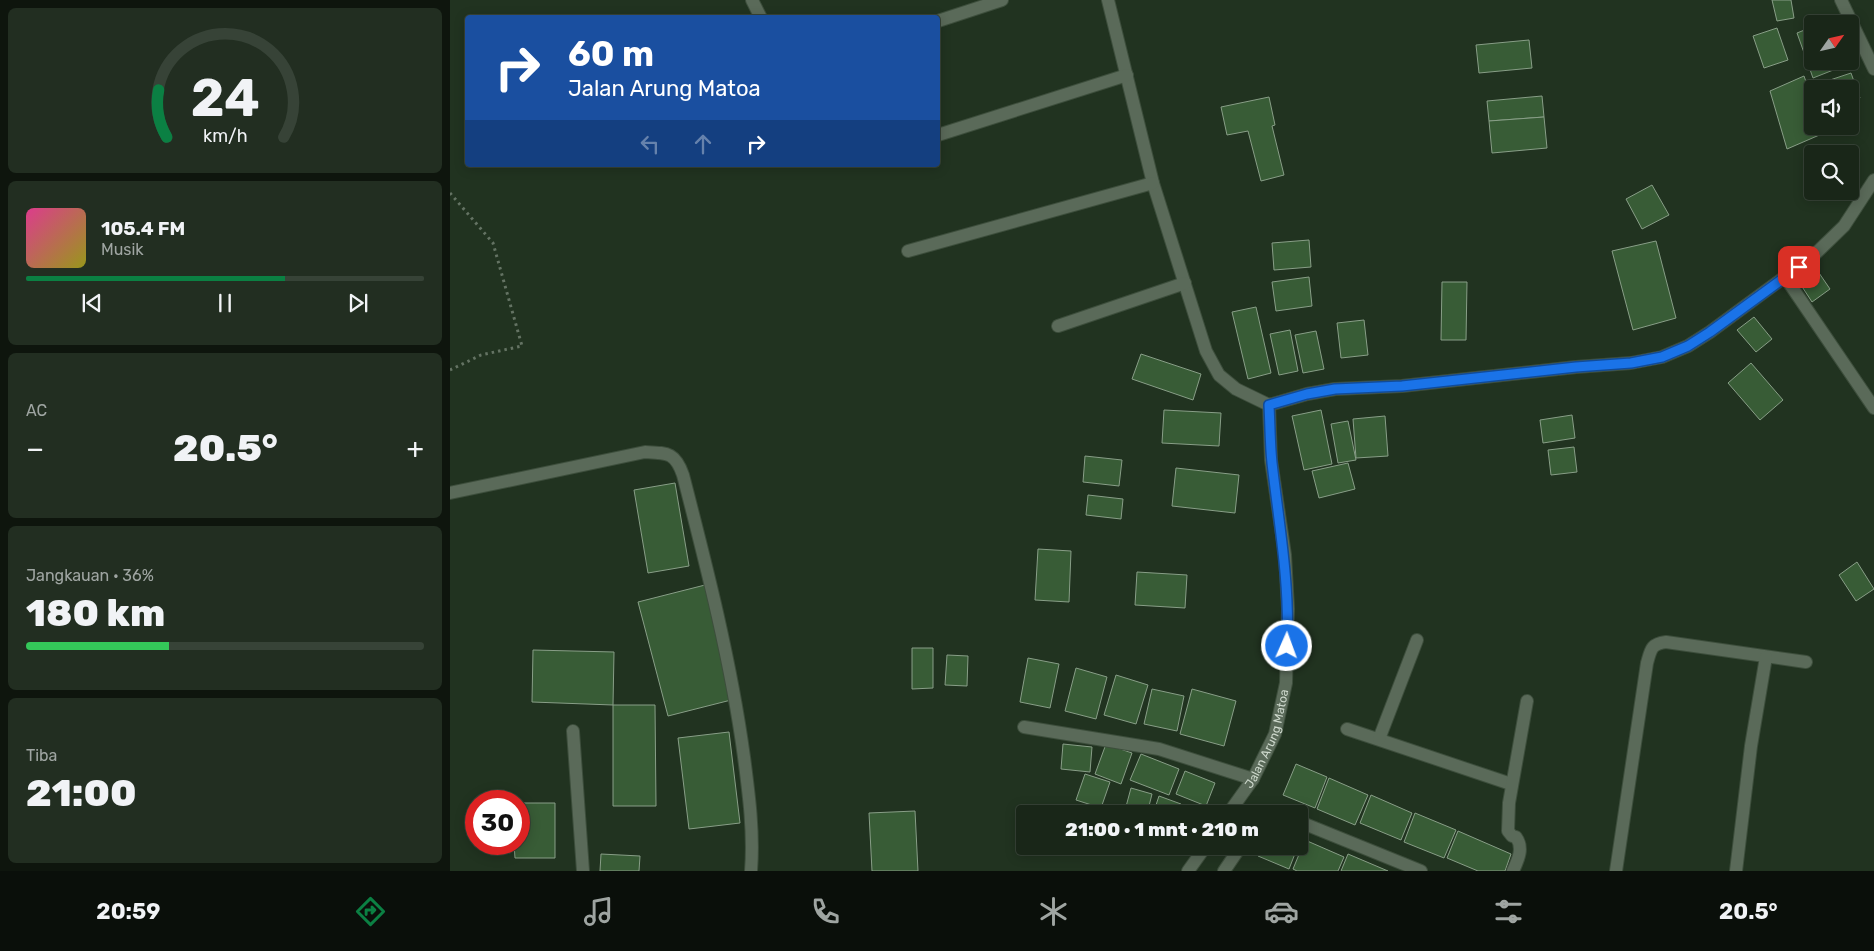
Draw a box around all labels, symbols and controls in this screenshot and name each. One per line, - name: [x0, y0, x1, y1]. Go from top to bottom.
- north arrow: [1804, 15, 1859, 70]
- map controls: [1804, 15, 1859, 200]
- text: 60 m: [568, 33, 654, 75]
- icon: right: [485, 35, 550, 100]
- text: 24: [190, 67, 260, 129]
- text: Jalan Arung Matoa: [568, 75, 761, 102]
- button: sound: [1804, 80, 1859, 135]
- text: km/h: [203, 125, 247, 146]
- icon: left: [636, 130, 664, 158]
- icon: ahead: [689, 130, 717, 158]
- icon: right: [742, 130, 770, 158]
- button: search: [1804, 145, 1859, 200]
- text: 105.4 FM: [101, 217, 185, 240]
- text: Musik: [101, 240, 144, 259]
- pin: [1778, 246, 1820, 288]
- icon: arrive: [1785, 253, 1813, 281]
- icon: previous: [78, 289, 106, 317]
- icon: pause: [211, 289, 239, 317]
- icon: next: [344, 289, 372, 317]
- text: AC: [26, 401, 47, 420]
- text: 20.5°: [173, 425, 278, 471]
- text: −: [26, 432, 44, 465]
- text: +: [407, 432, 424, 465]
- text: Jangkauan · 36%: [26, 566, 154, 585]
- text: 180 km: [26, 590, 165, 636]
- position arrow: [1260, 619, 1312, 671]
- street label: Jalan Arung Matoa: [1242, 688, 1291, 791]
- text: Tiba: [26, 746, 57, 765]
- text: 21:00: [26, 770, 137, 816]
- speed limit sign: 30: [465, 790, 530, 855]
- text: 21:00 · 1 mnt · 210 m: [1065, 818, 1259, 841]
- icon: directions: [353, 894, 388, 929]
- icon: music: [581, 894, 616, 929]
- icon: phone: [808, 894, 843, 929]
- icon: climate: [1036, 894, 1071, 929]
- icon: car: [1264, 894, 1299, 929]
- icon: filters: [1491, 894, 1526, 929]
- text: 20:59: [96, 898, 160, 925]
- text: 20.5°: [1719, 898, 1778, 925]

